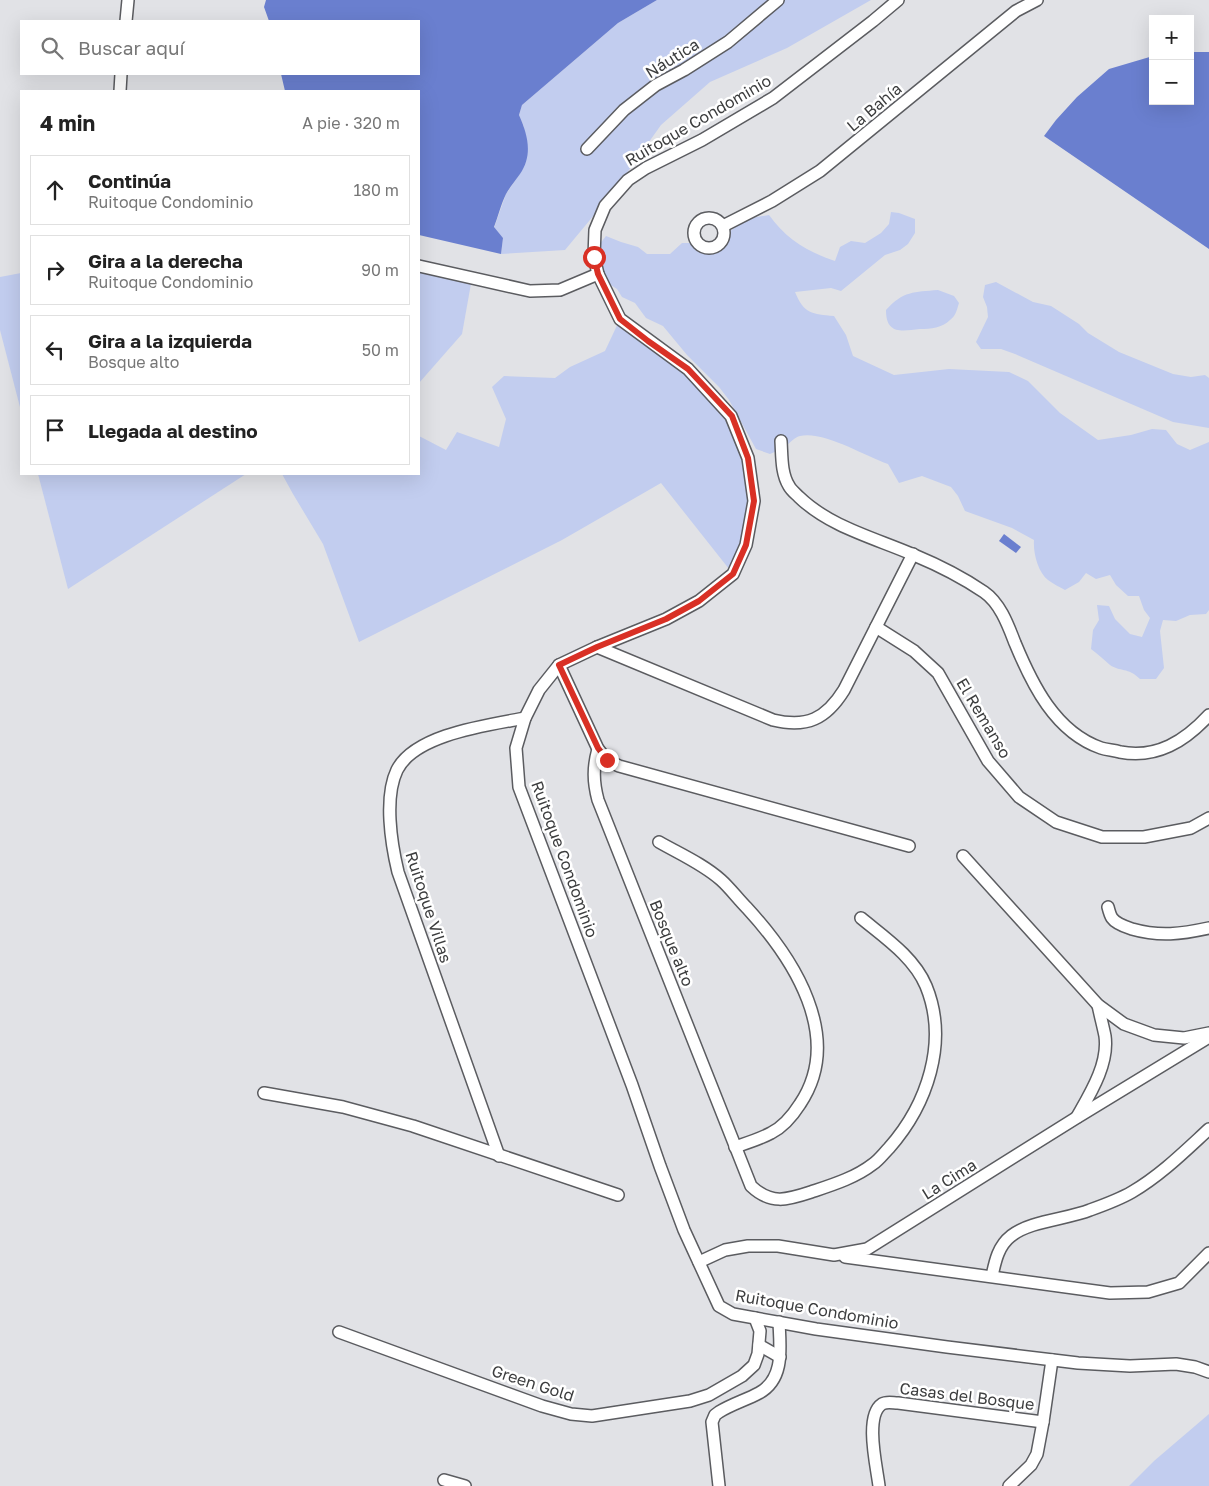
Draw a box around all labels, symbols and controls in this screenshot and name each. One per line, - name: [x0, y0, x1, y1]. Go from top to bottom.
- map controls: [1149, 15, 1194, 105]
- button: +: [1149, 15, 1194, 60]
- search box: [20, 20, 420, 75]
- icon: search: [38, 34, 66, 62]
- street label: Náutica: [642, 34, 702, 82]
- text: Buscar aquí: [78, 36, 185, 59]
- button: −: [1149, 60, 1194, 105]
- street label: Ruitoque Condominio: [621, 70, 775, 170]
- street label: La Bahía: [843, 78, 905, 136]
- text: 4 min: [40, 110, 95, 136]
- text: A pie · 320 m: [302, 113, 400, 133]
- text: Continúa: [88, 169, 171, 192]
- icon: ahead: [41, 176, 69, 204]
- text: 180 m: [353, 180, 399, 200]
- text: Ruitoque Condominio: [88, 192, 253, 212]
- route start: [583, 246, 606, 269]
- text: Gira a la derecha: [88, 249, 243, 272]
- icon: right: [41, 256, 69, 284]
- text: 90 m: [361, 260, 399, 280]
- text: Ruitoque Condominio: [88, 272, 253, 292]
- text: Gira a la izquierda: [88, 329, 252, 352]
- icon: left: [41, 336, 69, 364]
- text: 50 m: [362, 340, 399, 360]
- text: Bosque alto: [88, 352, 179, 372]
- icon: arrive: [41, 416, 69, 444]
- text: Llegada al destino: [88, 419, 258, 442]
- street label: El Remanso: [952, 674, 1016, 762]
- route end: [596, 749, 619, 772]
- street label: Ruitoque Condominio: [527, 778, 603, 940]
- street label: Ruitoque Villas: [402, 849, 456, 965]
- street label: Bosque alto: [646, 897, 698, 989]
- street label: La Cima: [918, 1154, 980, 1204]
- street label: Ruitoque Condominio: [734, 1285, 900, 1333]
- street label: Green Gold: [489, 1360, 577, 1406]
- street label: Casas del Bosque: [898, 1378, 1036, 1414]

